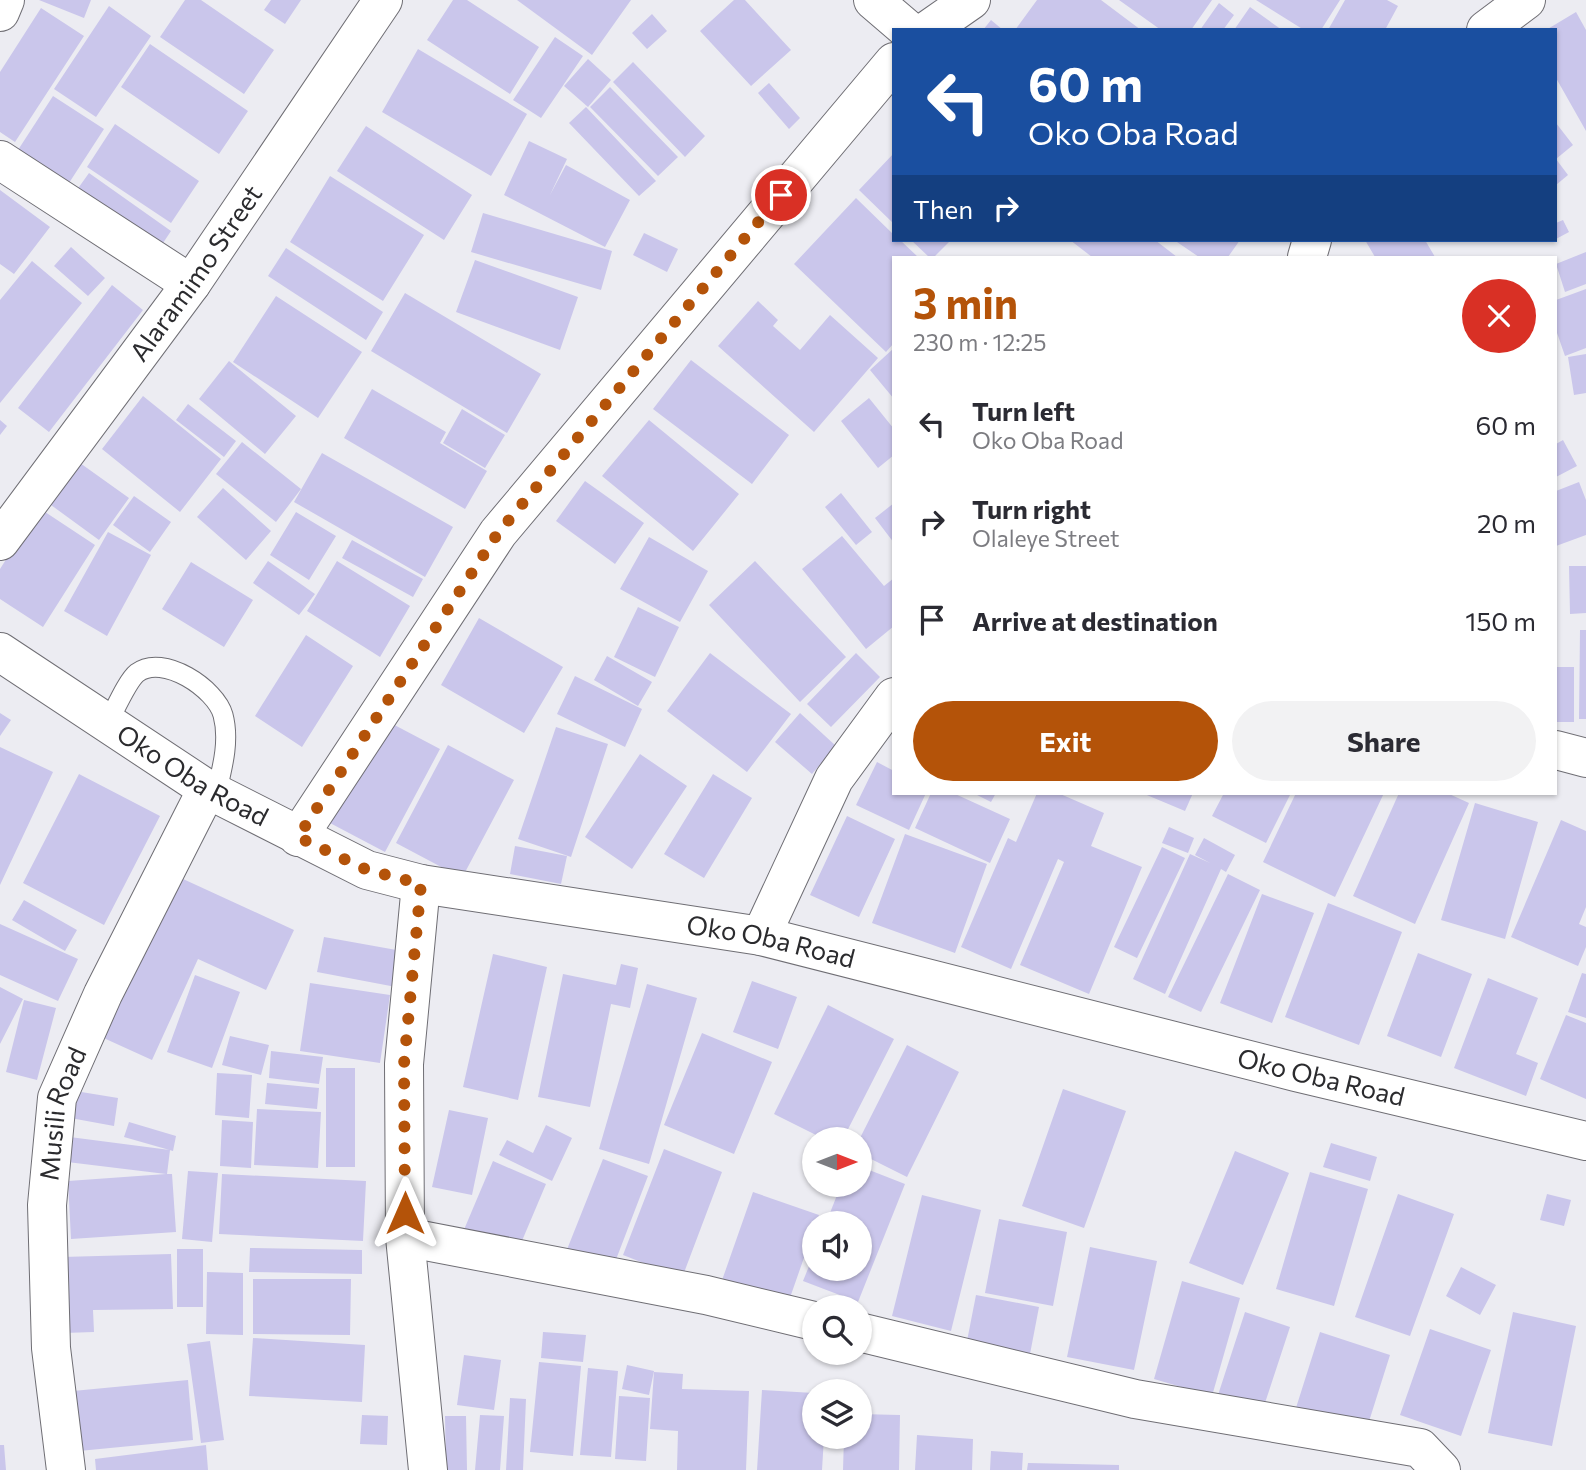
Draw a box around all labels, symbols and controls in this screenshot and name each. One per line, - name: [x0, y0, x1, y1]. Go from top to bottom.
- text: 60 m: [1028, 52, 1143, 112]
- icon: left: [913, 56, 1004, 147]
- text: Oko Oba Road: [1028, 112, 1239, 152]
- pin: [751, 165, 811, 225]
- icon: arrive: [762, 176, 800, 214]
- street label: Alaramimo Street: [122, 179, 267, 366]
- icon: right: [987, 189, 1025, 227]
- text: Then: [913, 193, 973, 224]
- text: 3 min: [913, 276, 1018, 328]
- button: close: [1462, 279, 1536, 353]
- text: 230 m · 12:25: [913, 328, 1047, 356]
- text: Turn left: [972, 395, 1075, 426]
- icon: left: [913, 405, 951, 443]
- text: 60 m: [1476, 409, 1536, 440]
- text: Oko Oba Road: [972, 426, 1123, 454]
- text: Turn right: [972, 493, 1091, 524]
- icon: right: [913, 503, 951, 541]
- text: 20 m: [1477, 507, 1536, 538]
- text: Olaleye Street: [972, 524, 1119, 552]
- icon: arrive: [913, 601, 951, 639]
- text: Arrive at destination: [972, 605, 1218, 636]
- text: 150 m: [1465, 605, 1536, 636]
- button: Exit: [913, 701, 1218, 781]
- button: Share: [1232, 701, 1536, 781]
- street label: Oko Oba Road: [112, 717, 274, 831]
- street label: Oko Oba Road: [685, 908, 859, 973]
- street label: Oko Oba Road: [1234, 1041, 1408, 1111]
- street label: Musili Road: [32, 1042, 92, 1182]
- north arrow: [802, 1127, 872, 1197]
- map controls: [802, 1127, 872, 1449]
- position arrow: [368, 1176, 442, 1250]
- button: sound: [802, 1211, 872, 1281]
- button: search: [802, 1295, 872, 1365]
- button: layers: [802, 1379, 872, 1449]

